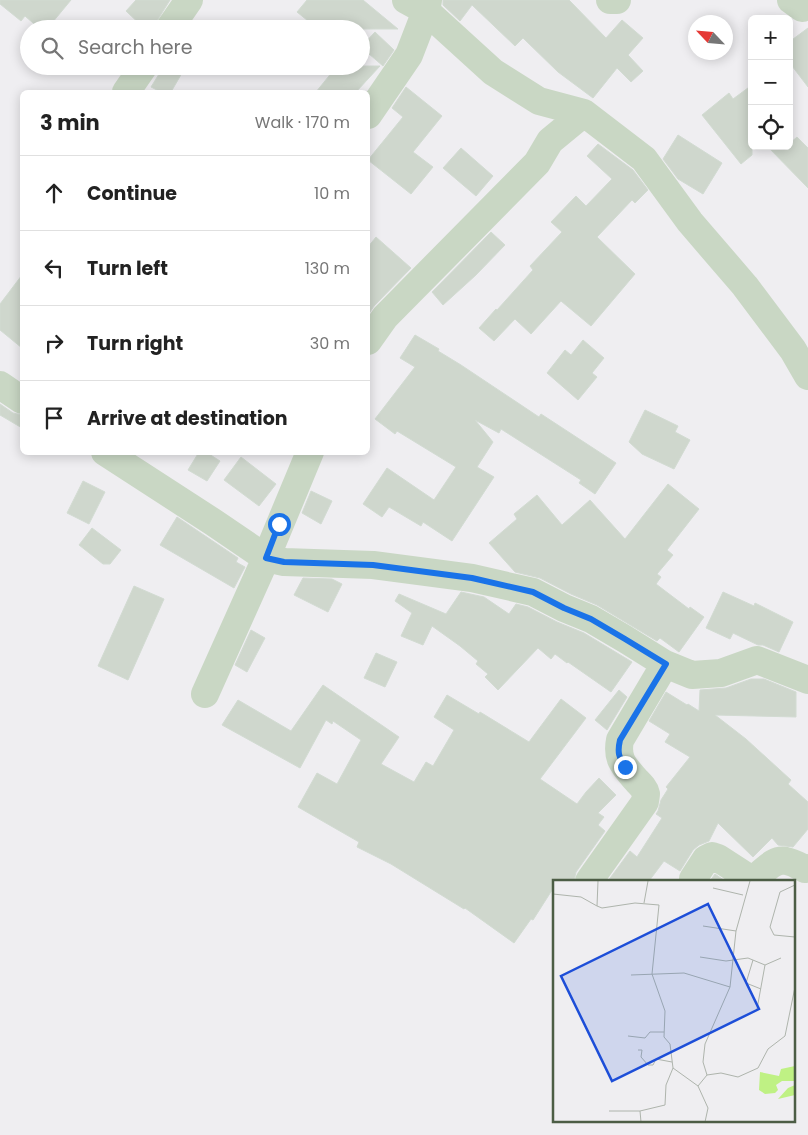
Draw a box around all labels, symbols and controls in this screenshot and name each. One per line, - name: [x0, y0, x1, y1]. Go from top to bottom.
- north arrow: [688, 15, 733, 60]
- map controls: [748, 15, 793, 150]
- button: +: [748, 15, 793, 60]
- search box: [20, 20, 370, 75]
- icon: search: [38, 34, 66, 62]
- text: Search here: [78, 34, 192, 61]
- button: −: [748, 60, 793, 105]
- button: locate: [748, 105, 793, 150]
- text: 3 min: [40, 108, 100, 137]
- text: Walk · 170 m: [255, 111, 350, 134]
- icon: ahead: [40, 179, 68, 207]
- text: Continue: [87, 180, 177, 207]
- text: 10 m: [314, 182, 350, 205]
- icon: left: [40, 254, 68, 282]
- text: Turn left: [87, 255, 168, 282]
- text: 130 m: [305, 257, 350, 280]
- icon: right: [40, 329, 68, 357]
- text: Turn right: [87, 330, 183, 357]
- text: 30 m: [310, 332, 350, 355]
- icon: arrive: [40, 404, 68, 432]
- text: Arrive at destination: [87, 405, 288, 432]
- route start: [268, 513, 291, 536]
- route end: [614, 756, 637, 779]
- inset map: [553, 880, 796, 1122]

